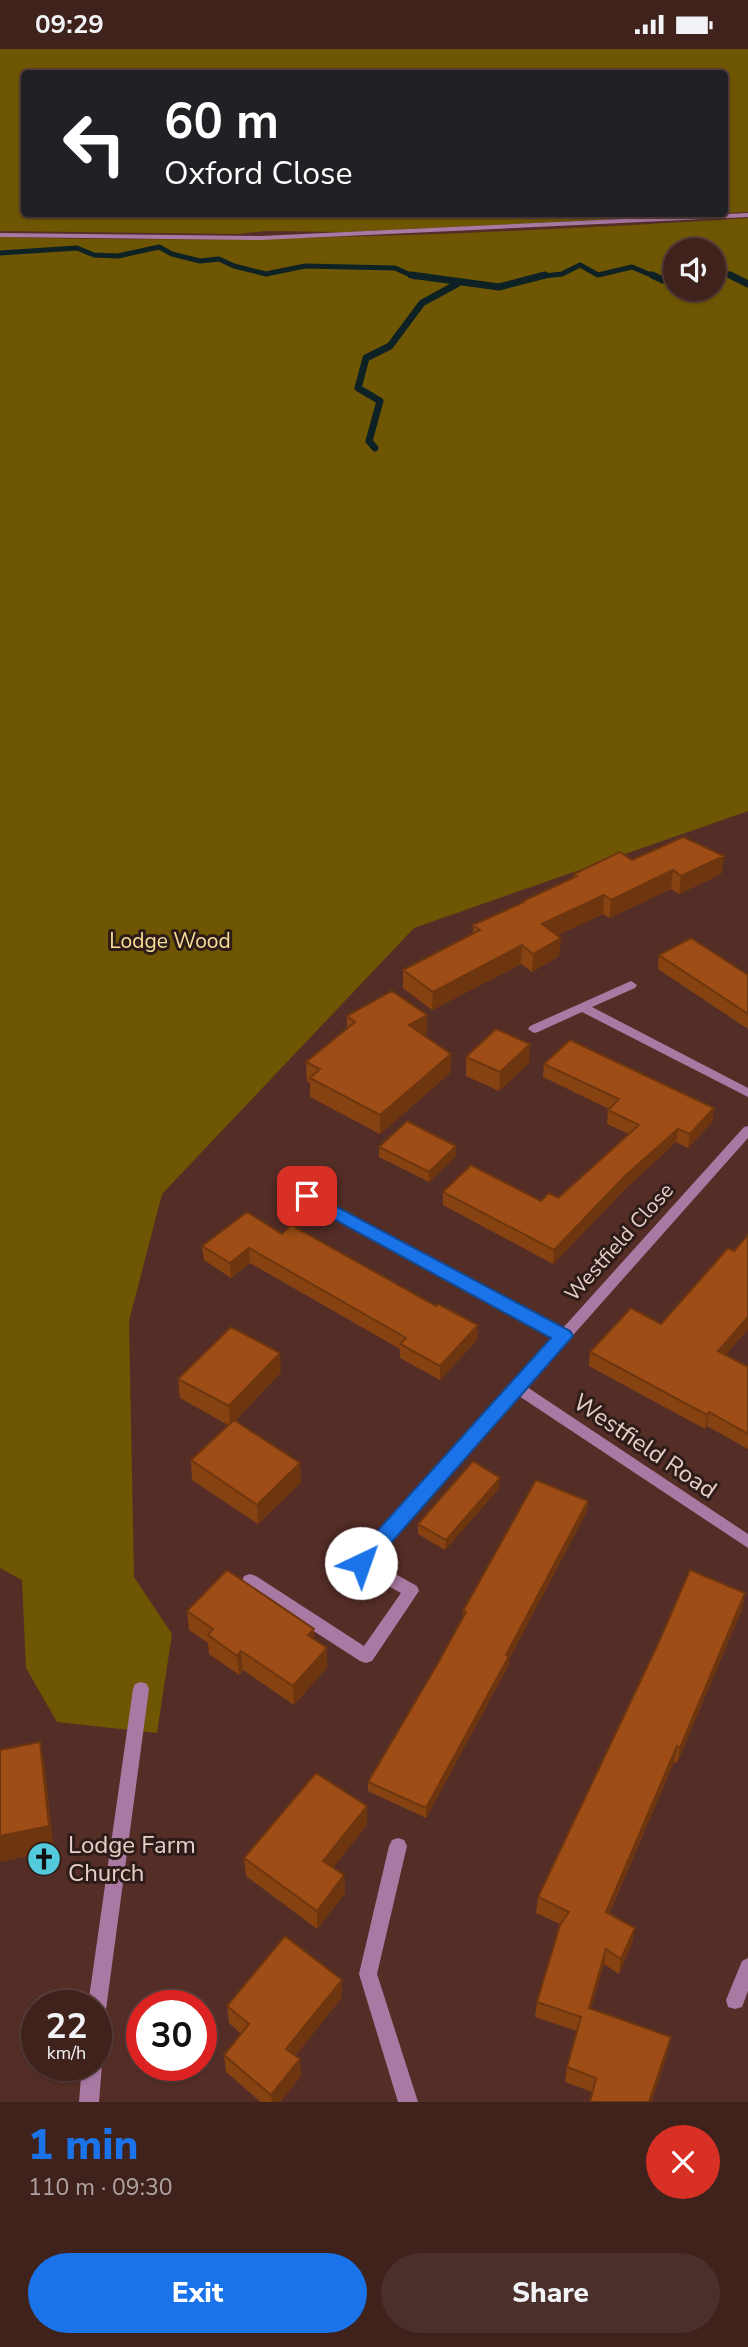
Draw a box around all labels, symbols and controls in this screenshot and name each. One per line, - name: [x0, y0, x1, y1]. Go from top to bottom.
- text: 09:29: [35, 7, 104, 42]
- text: 60 m: [164, 88, 279, 155]
- icon: left: [49, 98, 140, 189]
- text: Oxford Close: [164, 152, 353, 195]
- map controls: [663, 238, 726, 301]
- button: sound: [663, 238, 726, 301]
- park label: Lodge Wood: [109, 927, 231, 955]
- pin: [277, 1166, 337, 1226]
- icon: arrive: [288, 1177, 326, 1215]
- street label: Westfield Close: [558, 1177, 680, 1307]
- street label: Westfield Road: [567, 1386, 723, 1506]
- position arrow: [324, 1526, 398, 1600]
- place label: Lodge Farm Church: [68, 1829, 196, 1889]
- church icon: Lodge Farm Church: [25, 1840, 63, 1878]
- speed limit sign: 30: [126, 1990, 217, 2081]
- text: 22: [45, 2003, 88, 2050]
- text: km/h: [47, 2041, 86, 2065]
- text: 1 min: [28, 2117, 138, 2174]
- button: close: [646, 2125, 720, 2199]
- text: 110 m · 09:30: [28, 2172, 173, 2203]
- button: Exit: [28, 2253, 367, 2333]
- button: Share: [381, 2253, 720, 2333]

